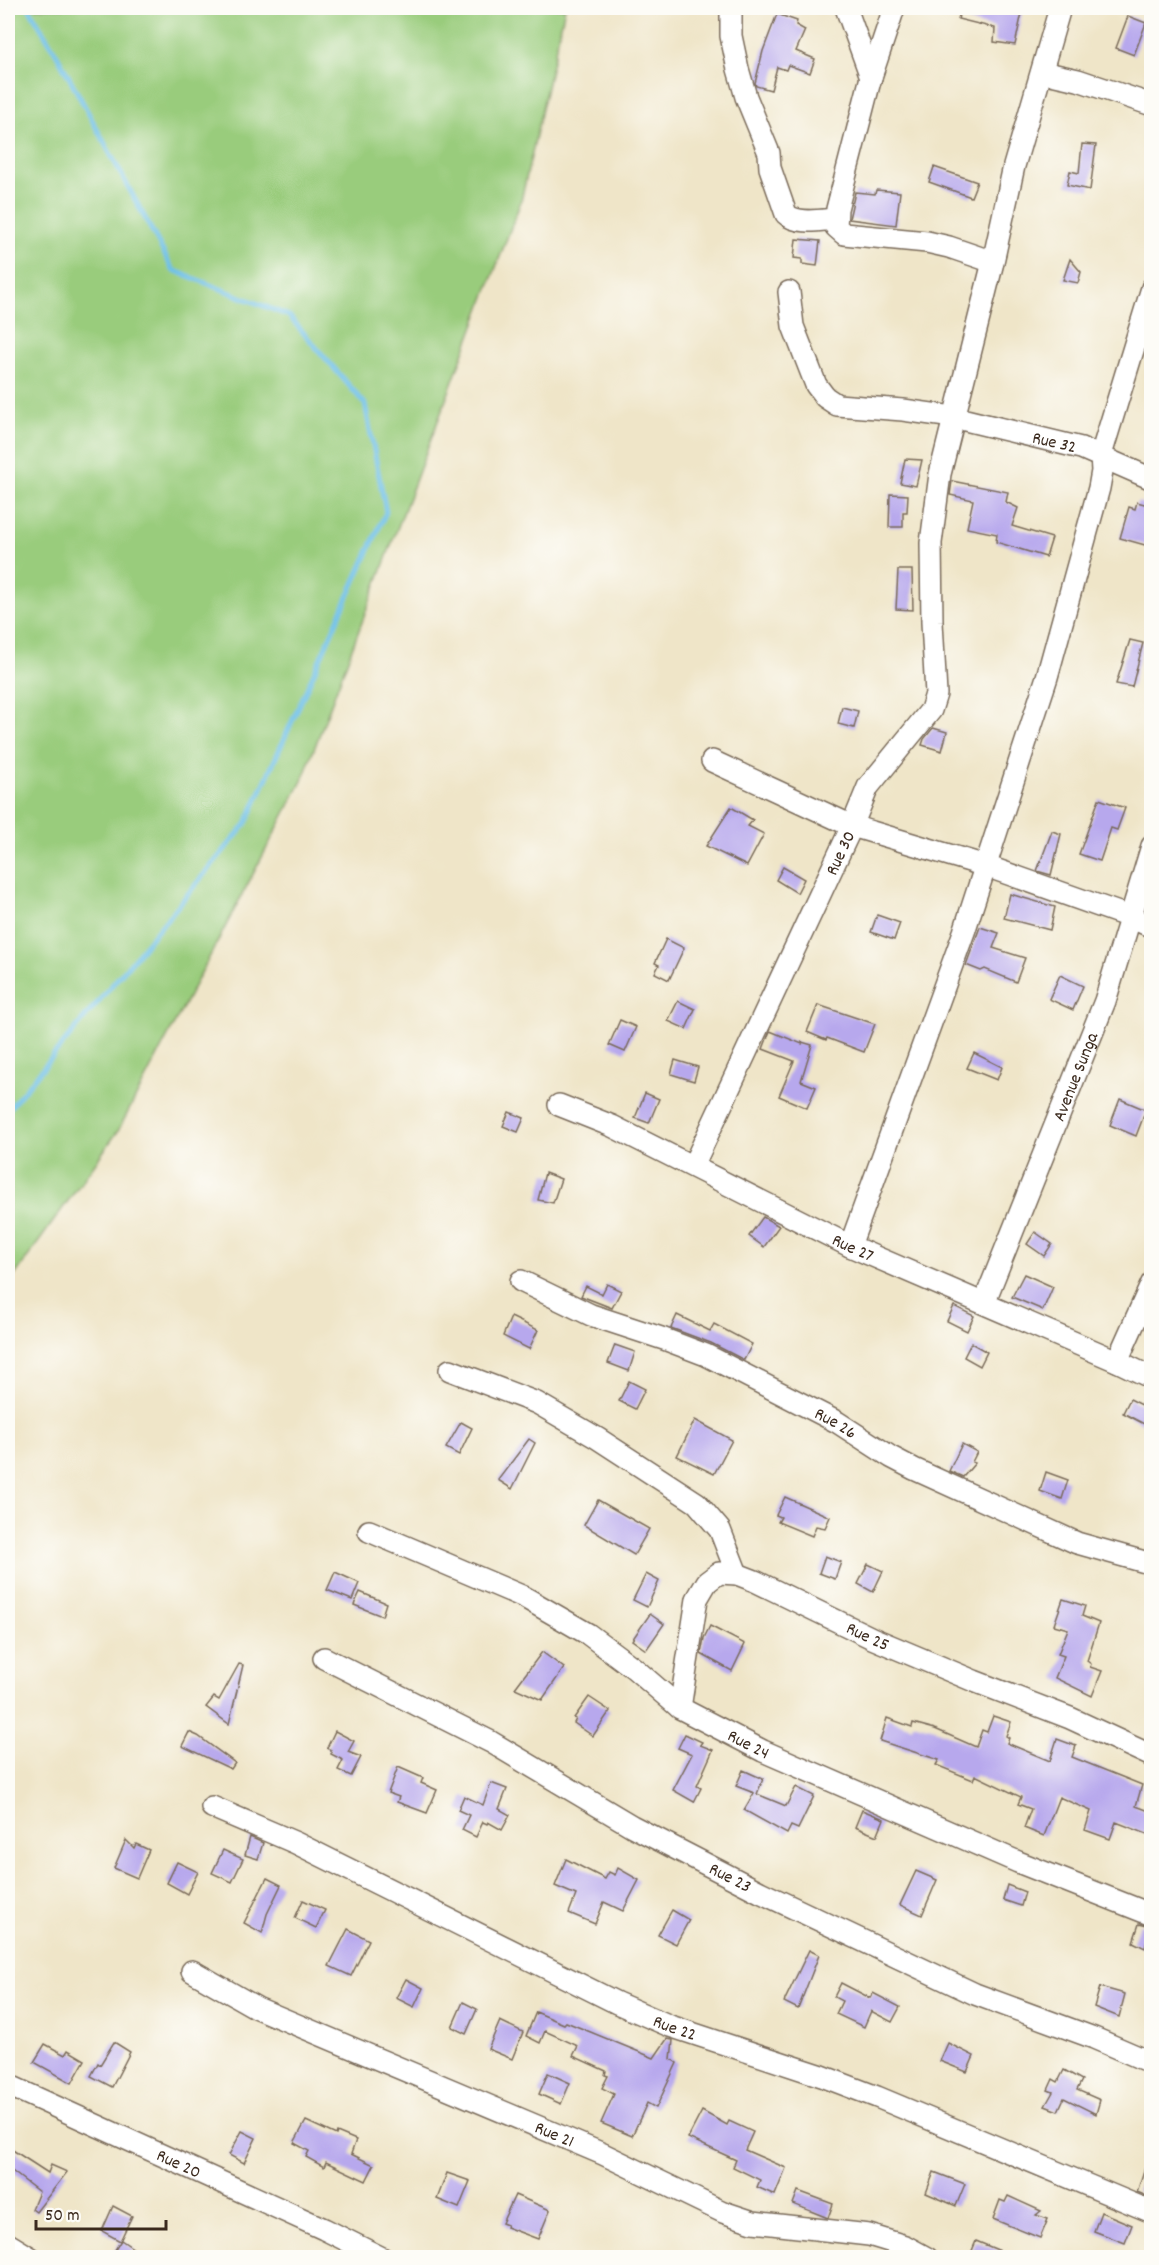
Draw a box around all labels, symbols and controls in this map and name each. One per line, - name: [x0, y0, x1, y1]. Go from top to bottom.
- street label: Rue 32: [1029, 427, 1078, 461]
- street label: Rue 30: [821, 827, 863, 880]
- street label: Avenue Sunga: [1048, 1029, 1106, 1126]
- street label: Rue 27: [827, 1229, 877, 1270]
- street label: Rue 26: [809, 1402, 861, 1446]
- street label: Rue 25: [841, 1617, 892, 1659]
- street label: Rue 24: [722, 1725, 772, 1767]
- street label: Rue 23: [704, 1858, 755, 1900]
- street label: Rue 22: [648, 2010, 699, 2049]
- street label: Rue 21: [530, 2117, 577, 2155]
- street label: Rue 20: [152, 2144, 204, 2186]
- scale bar: [36, 2193, 166, 2231]
- text: 50 m: [45, 2204, 80, 2229]

